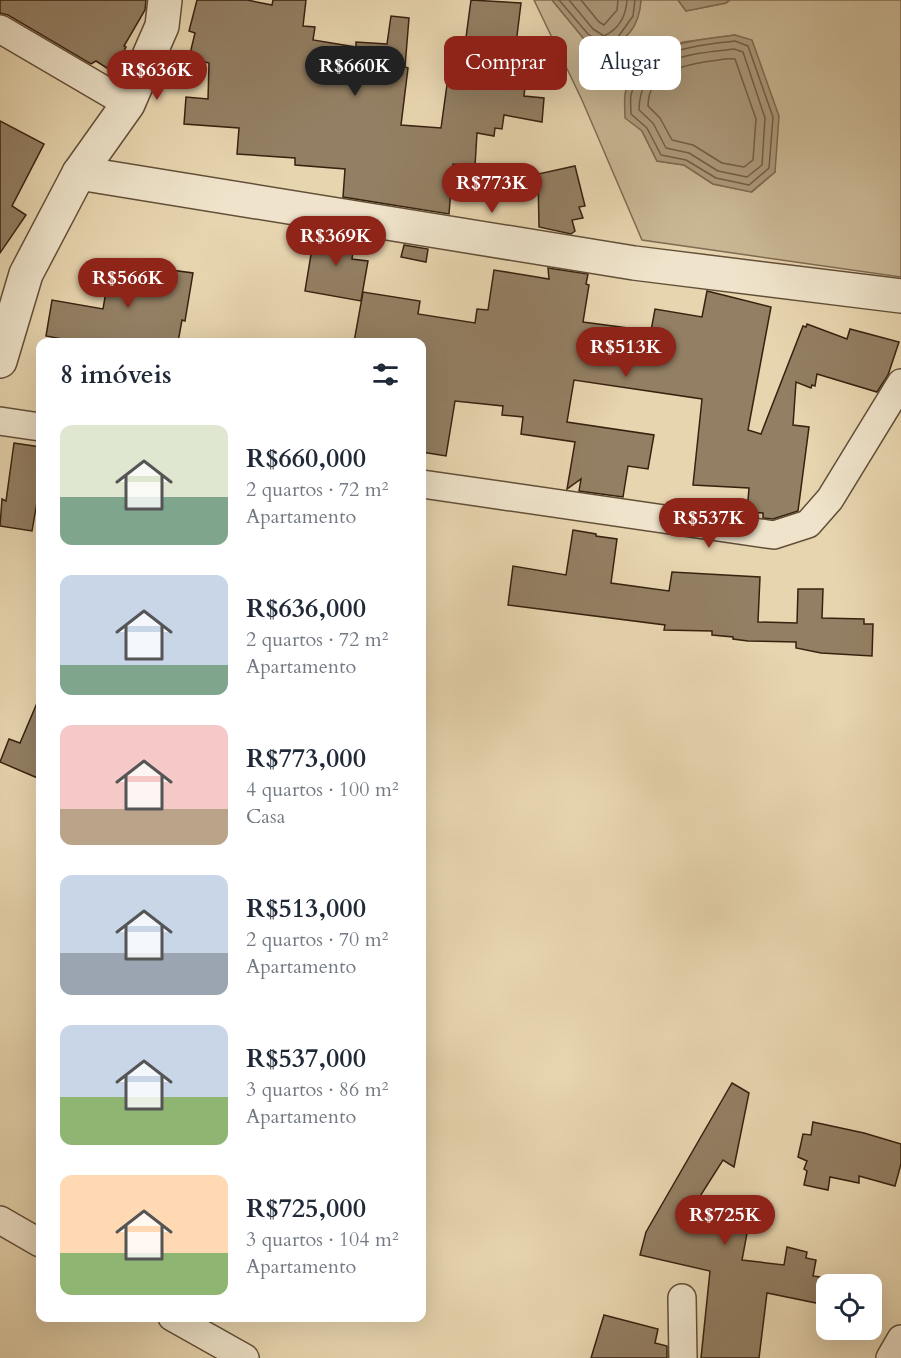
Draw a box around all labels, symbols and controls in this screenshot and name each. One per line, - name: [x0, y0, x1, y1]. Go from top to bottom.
- chip: Comprar: [444, 36, 567, 90]
- chip: Alugar: [579, 36, 681, 90]
- pin: R$660K: [306, 46, 404, 97]
- pin: R$636K: [108, 50, 206, 101]
- text: R$660K: [319, 52, 391, 79]
- text: R$636K: [121, 56, 193, 83]
- pin: R$773K: [443, 163, 541, 214]
- text: R$773K: [456, 169, 528, 196]
- pin: R$369K: [287, 216, 385, 267]
- text: R$369K: [300, 222, 372, 249]
- pin: R$566K: [79, 258, 177, 309]
- text: R$566K: [92, 264, 164, 291]
- pin: R$513K: [577, 327, 675, 378]
- text: R$513K: [590, 333, 662, 360]
- text: 8 imóveis: [60, 357, 172, 392]
- icon: filters: [369, 358, 402, 391]
- text: R$660,000: [246, 441, 366, 476]
- icon: home: [108, 449, 180, 521]
- text: 2 quartos · 72 m²: [246, 476, 388, 503]
- pin: R$537K: [660, 498, 758, 549]
- text: Apartamento: [246, 503, 356, 530]
- text: R$537K: [673, 504, 745, 531]
- text: R$636,000: [246, 591, 366, 626]
- icon: home: [108, 599, 180, 671]
- text: 2 quartos · 72 m²: [246, 626, 388, 653]
- text: Apartamento: [246, 653, 356, 680]
- text: R$773,000: [246, 741, 366, 776]
- icon: home: [108, 749, 180, 821]
- text: 4 quartos · 100 m²: [246, 776, 399, 803]
- text: Casa: [246, 803, 285, 830]
- text: R$513,000: [246, 891, 366, 926]
- icon: home: [108, 899, 180, 971]
- text: 2 quartos · 70 m²: [246, 926, 388, 953]
- text: Apartamento: [246, 953, 356, 980]
- text: R$537,000: [246, 1041, 366, 1076]
- icon: home: [108, 1049, 180, 1121]
- text: 3 quartos · 86 m²: [246, 1076, 388, 1103]
- text: Apartamento: [246, 1103, 356, 1130]
- text: R$725,000: [246, 1191, 366, 1226]
- pin: R$725K: [676, 1195, 774, 1246]
- icon: home: [108, 1199, 180, 1271]
- text: R$725K: [689, 1201, 761, 1228]
- text: 3 quartos · 104 m²: [246, 1226, 399, 1253]
- text: Apartamento: [246, 1253, 356, 1280]
- map controls: [816, 1274, 882, 1340]
- button: locate: [816, 1274, 882, 1340]

